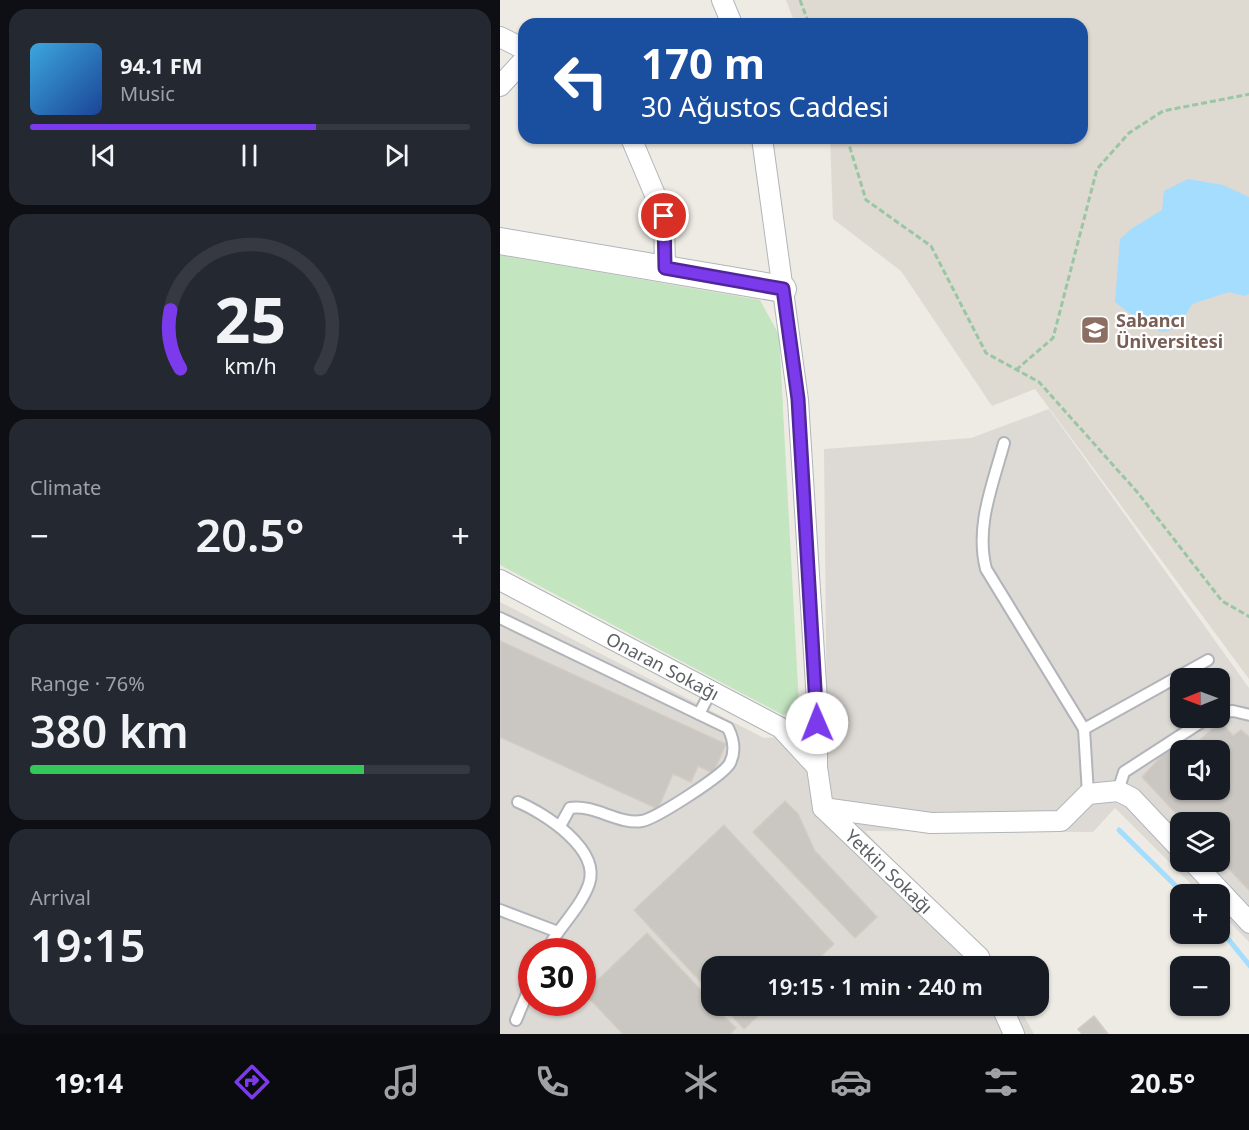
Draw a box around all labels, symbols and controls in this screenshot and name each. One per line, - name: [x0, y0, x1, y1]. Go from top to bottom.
- text: 170 m: [641, 34, 765, 91]
- icon: left: [542, 42, 620, 120]
- text: 94.1 FM: [120, 50, 202, 80]
- text: Music: [120, 80, 175, 107]
- text: 30 Ağustos Caddesi: [641, 88, 889, 125]
- icon: previous: [87, 139, 120, 172]
- icon: pause: [233, 139, 266, 172]
- icon: next: [380, 139, 413, 172]
- pin: [638, 190, 689, 241]
- icon: arrive: [647, 199, 680, 232]
- text: 25: [214, 276, 286, 361]
- place label: Sabancı Üniversitesi: [1116, 308, 1223, 353]
- school or university icon: Sabancı Üniversitesi: [1079, 314, 1111, 346]
- text: km/h: [224, 351, 276, 380]
- text: Climate: [30, 474, 101, 501]
- text: 20.5°: [196, 504, 304, 565]
- text: −: [30, 513, 49, 558]
- text: +: [451, 513, 470, 558]
- street label: Onaran Sokağı: [602, 626, 723, 705]
- north arrow: [1170, 668, 1230, 728]
- map controls: [1170, 668, 1230, 1016]
- text: Range · 76%: [30, 670, 145, 697]
- position arrow: [785, 691, 849, 755]
- text: 380 km: [30, 700, 189, 761]
- button: sound: [1170, 740, 1230, 800]
- button: layers: [1170, 812, 1230, 872]
- street label: Yetkin Sokağı: [840, 824, 938, 919]
- text: Arrival: [30, 884, 91, 911]
- button: +: [1170, 884, 1230, 944]
- text: 19:15: [30, 914, 145, 975]
- speed limit sign: 30: [518, 938, 596, 1016]
- button: −: [1170, 956, 1230, 1016]
- text: 19:15 · 1 min · 240 m: [767, 971, 983, 1001]
- icon: directions: [231, 1061, 273, 1103]
- icon: music: [381, 1061, 423, 1103]
- icon: phone: [531, 1061, 573, 1103]
- icon: climate: [680, 1061, 722, 1103]
- icon: car: [830, 1061, 872, 1103]
- icon: filters: [980, 1061, 1022, 1103]
- text: 19:14: [54, 1064, 123, 1101]
- text: 20.5°: [1130, 1064, 1195, 1101]

